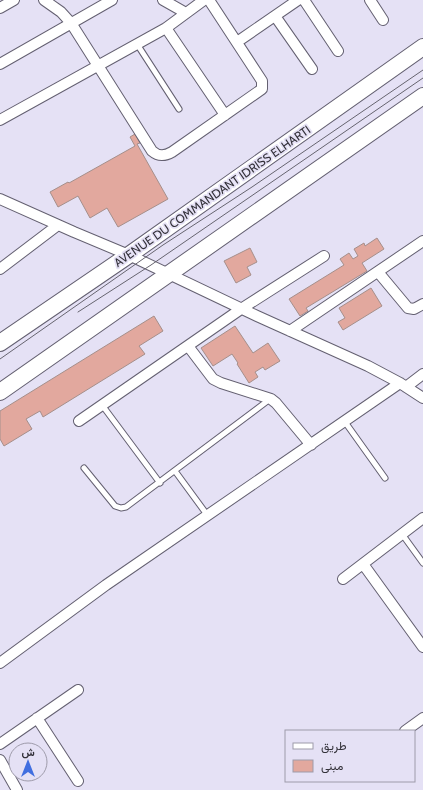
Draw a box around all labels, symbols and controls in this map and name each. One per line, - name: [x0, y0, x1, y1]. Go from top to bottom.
- street label: AVENUE DU COMMANDANT IDRISS ELHARTI: [111, 122, 313, 270]
- legend: [285, 730, 415, 782]
- text: طريق: [321, 738, 347, 754]
- north arrow: [8, 742, 48, 782]
- text: ش: [21, 745, 35, 759]
- text: مبنى: [321, 758, 343, 774]

